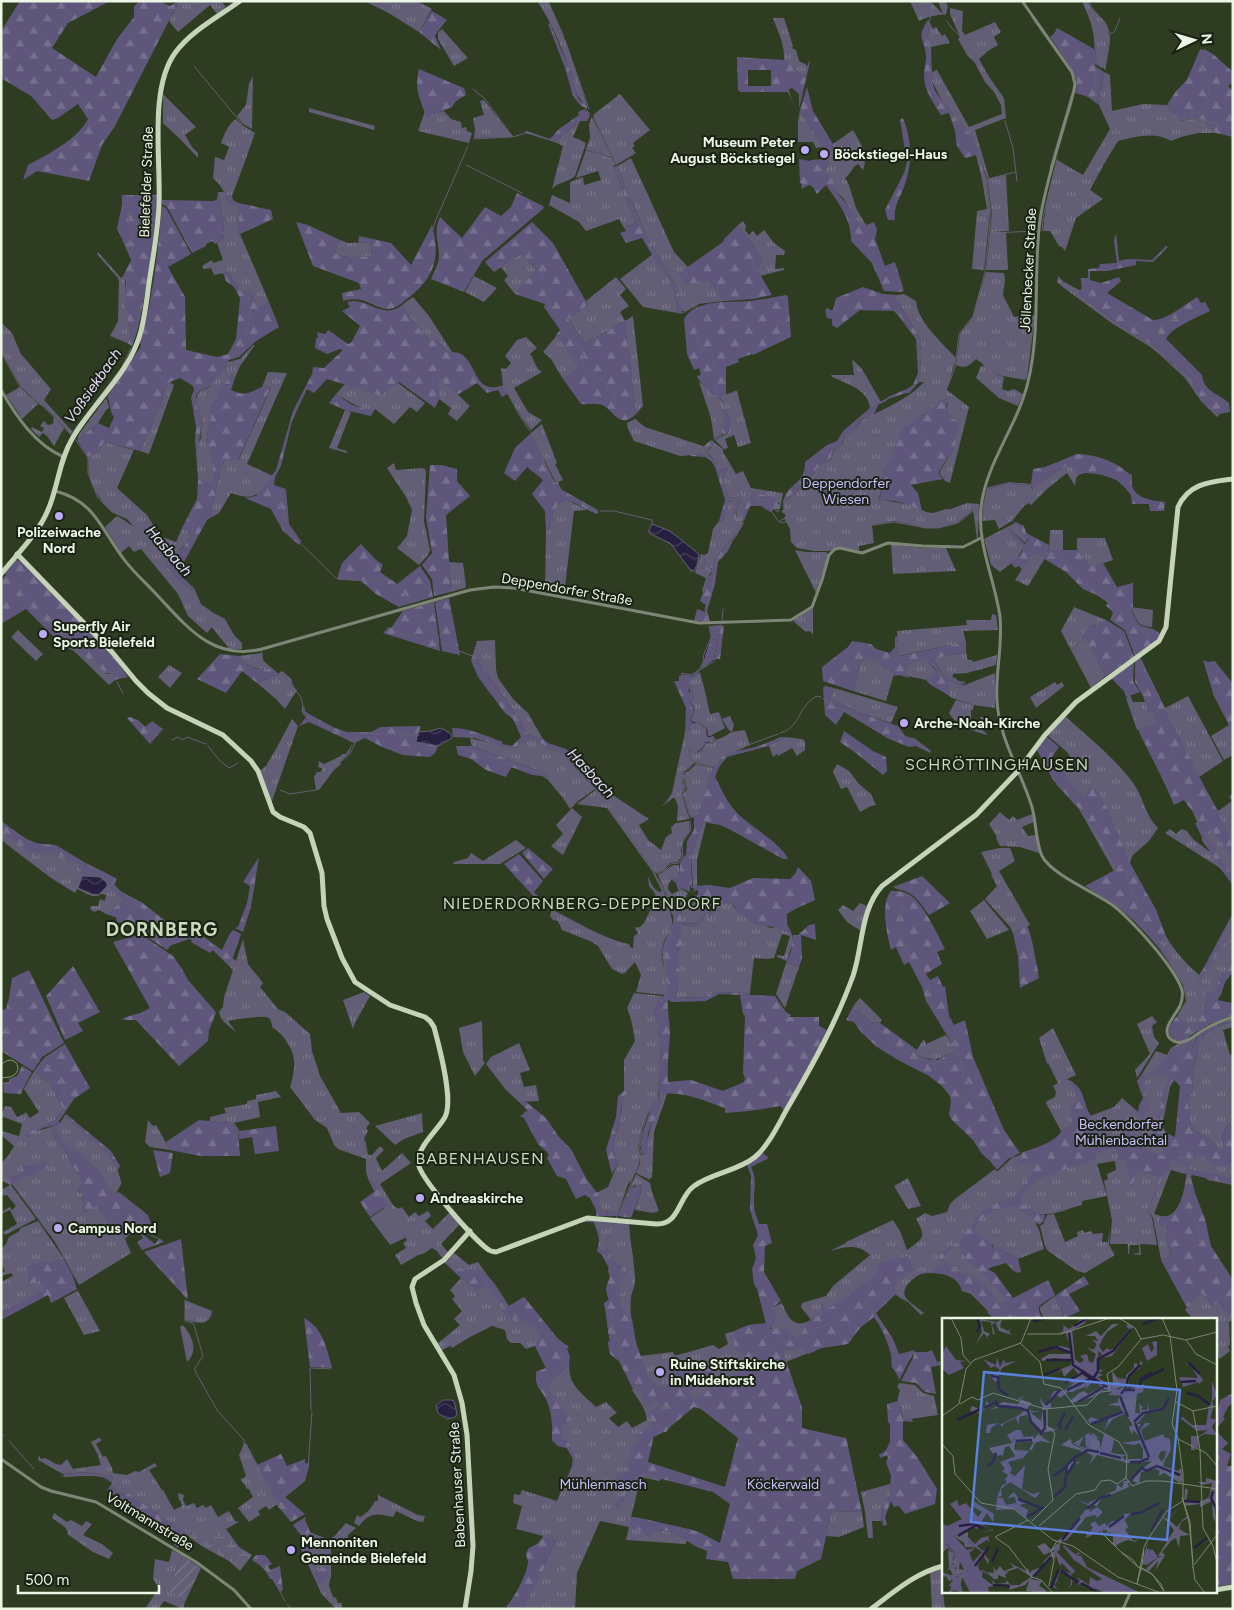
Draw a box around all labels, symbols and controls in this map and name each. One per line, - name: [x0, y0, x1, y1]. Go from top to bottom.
- north arrow: [1169, 15, 1219, 65]
- text: N: [1198, 33, 1215, 45]
- street label: Bielefelder Straße: [136, 126, 157, 238]
- place label: Museum Peter August Böckstiegel: [670, 134, 796, 167]
- marker: Museum Peter August Böckstiegel: [799, 144, 811, 156]
- place label: Böckstiegel-Haus: [834, 146, 948, 163]
- marker: Böckstiegel-Haus: [818, 148, 830, 160]
- street label: Jöllenbecker Straße: [1017, 207, 1040, 332]
- water label: Voßsiekbach: [61, 345, 125, 427]
- park label: Deppendorfer Wiesen: [802, 475, 890, 508]
- marker: Polizeiwache Nord: [53, 510, 65, 522]
- water label: Hasbach: [142, 522, 196, 580]
- place label: Polizeiwache Nord: [17, 524, 101, 557]
- street label: Deppendorfer Straße: [500, 570, 634, 609]
- place label: Superfly Air Sports Bielefeld: [53, 618, 155, 651]
- marker: Superfly Air Sports Bielefeld: [37, 628, 49, 640]
- place label: Arche-Noah-Kirche: [914, 715, 1040, 732]
- marker: Arche-Noah-Kirche: [898, 717, 910, 729]
- water label: Hasbach: [564, 744, 618, 802]
- district label: SCHRÖTTINGHAUSEN: [905, 755, 1089, 774]
- district label: NIEDERDORNBERG-DEPPENDORF: [443, 894, 721, 913]
- district label: DORNBERG: [106, 918, 218, 941]
- park label: Beckendorfer Mühlenbachtal: [1075, 1116, 1167, 1149]
- district label: BABENHAUSEN: [415, 1149, 545, 1168]
- place label: Andreaskirche: [430, 1190, 523, 1207]
- marker: Andreaskirche: [414, 1192, 426, 1204]
- place label: Campus Nord: [68, 1220, 157, 1237]
- marker: Campus Nord: [52, 1222, 64, 1234]
- inset map: [942, 1318, 1216, 1592]
- place label: Ruine Stiftskirche in Müdehorst: [670, 1356, 785, 1389]
- marker: Ruine Stiftskirche in Müdehorst: [654, 1366, 666, 1378]
- street label: Babenhauser Straße: [446, 1421, 469, 1548]
- park label: Mühlenmasch: [560, 1476, 647, 1493]
- park label: Köckerwald: [747, 1476, 819, 1493]
- street label: Voltmannstraße: [103, 1489, 197, 1555]
- place label: Mennoniten Gemeinde Bielefeld: [301, 1534, 426, 1567]
- marker: Mennoniten Gemeinde Bielefeld: [285, 1544, 297, 1556]
- scale bar: [18, 1562, 159, 1594]
- text: 500 m: [25, 1571, 69, 1589]

